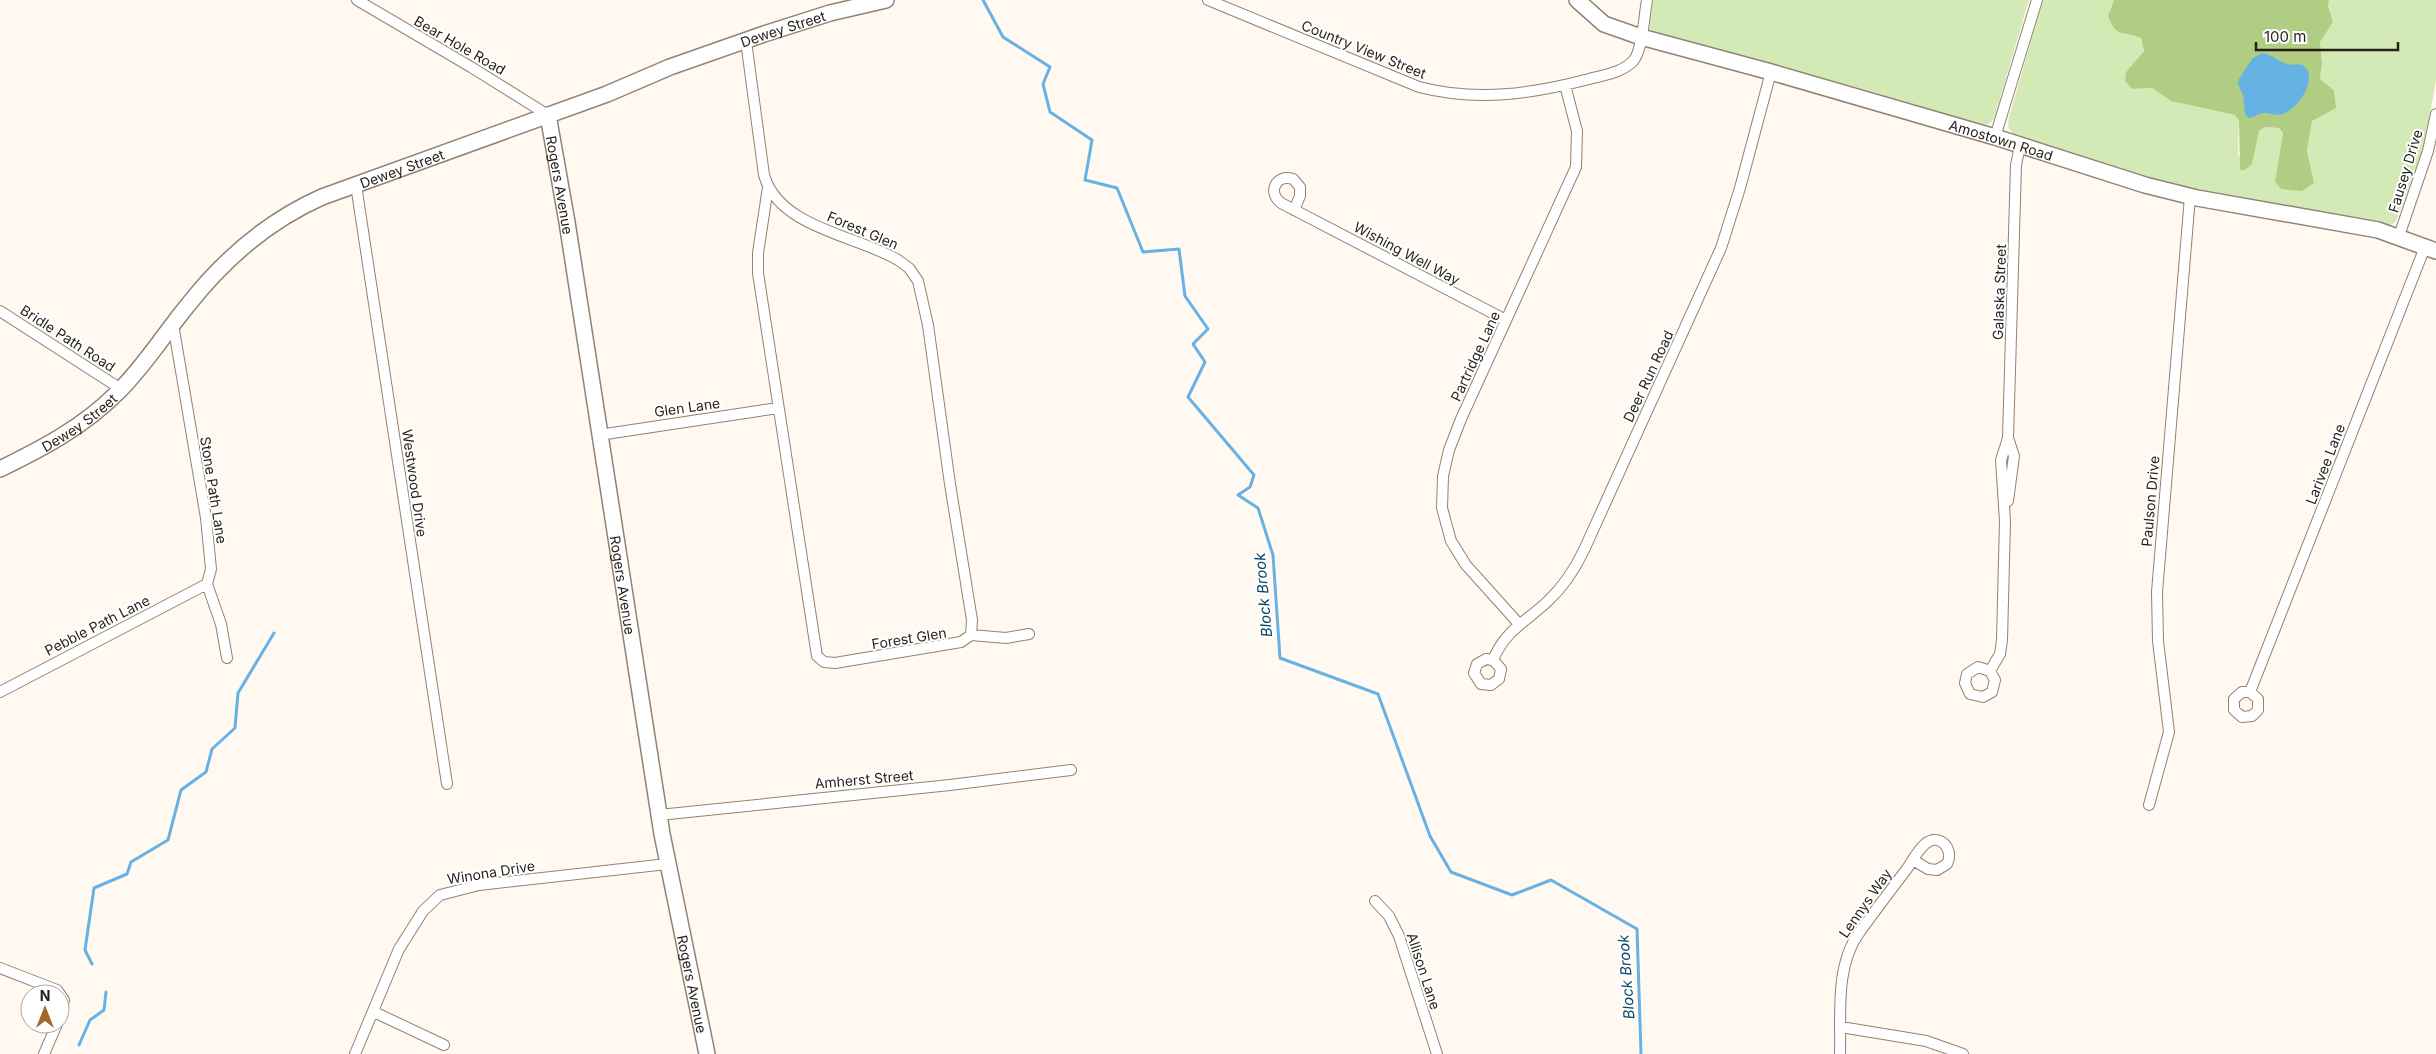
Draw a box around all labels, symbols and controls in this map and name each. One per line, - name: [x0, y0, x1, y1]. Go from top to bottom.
- street label: Dewey Street: [738, 6, 828, 50]
- street label: Bear Hole Road: [411, 12, 509, 78]
- street label: Country View Street: [1299, 16, 1429, 82]
- scale bar: [2256, 20, 2398, 52]
- text: 100 m: [2264, 27, 2306, 46]
- street label: Amostown Road: [1947, 116, 2055, 164]
- street label: Fausey Drive: [2384, 127, 2426, 215]
- street label: Rogers Avenue: [543, 134, 577, 235]
- street label: Dewey Street: [357, 145, 447, 191]
- street label: Forest Glen: [825, 207, 901, 253]
- street label: Wishing Well Way: [1351, 218, 1463, 288]
- street label: Galaska Street: [1989, 243, 2009, 340]
- street label: Bridle Path Road: [17, 301, 119, 375]
- street label: Partridge Lane: [1447, 308, 1503, 404]
- street label: Deer Run Road: [1619, 328, 1677, 424]
- street label: Dewey Street: [38, 389, 120, 455]
- street label: Glen Lane: [653, 394, 721, 420]
- street label: Larivee Lane: [2302, 421, 2348, 507]
- street label: Westwood Drive: [399, 428, 431, 538]
- street label: Stone Path Lane: [197, 435, 231, 545]
- street label: Paulson Drive: [2138, 455, 2162, 547]
- street label: Rogers Avenue: [607, 534, 639, 636]
- water label: Block Brook: [1250, 551, 1276, 638]
- street label: Pebble Path Lane: [42, 591, 152, 659]
- street label: Forest Glen: [870, 624, 948, 652]
- street label: Amherst Street: [814, 766, 914, 792]
- street label: Winona Drive: [446, 857, 536, 887]
- street label: Lennys Way: [1835, 865, 1895, 941]
- street label: Allison Lane: [1404, 930, 1444, 1012]
- street label: Rogers Avenue: [674, 933, 711, 1034]
- water label: Block Brook: [1614, 933, 1638, 1020]
- north arrow: [20, 984, 70, 1034]
- text: N: [40, 987, 50, 1004]

